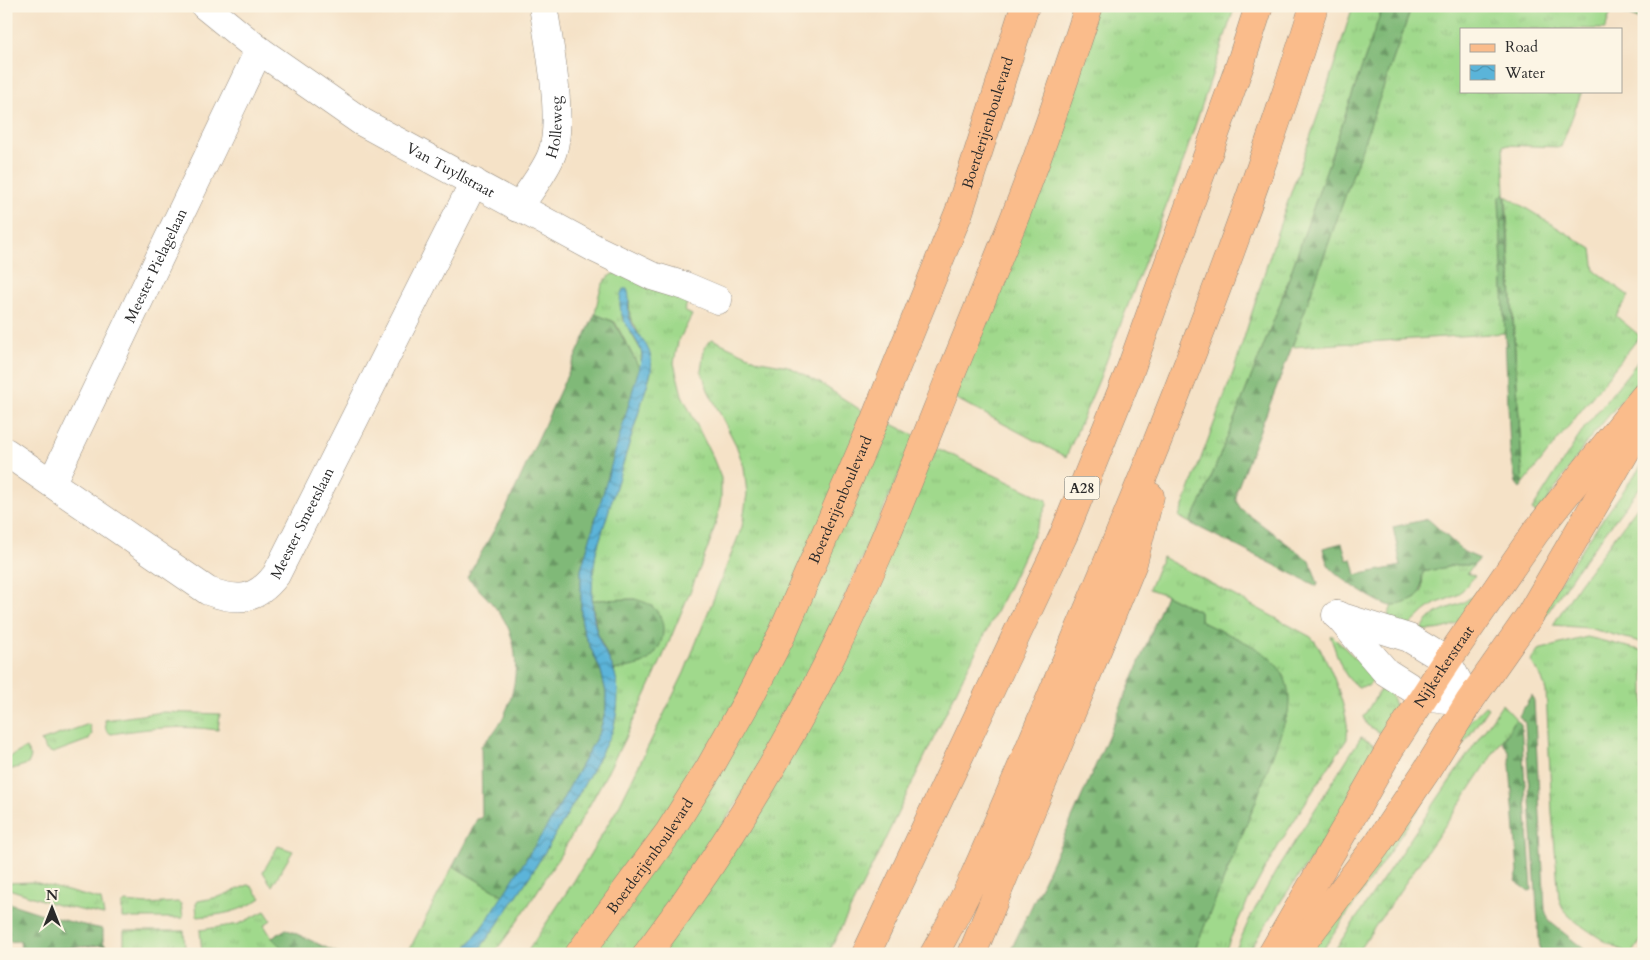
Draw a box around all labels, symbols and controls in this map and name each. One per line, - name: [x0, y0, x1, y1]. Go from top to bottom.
- legend: [1460, 28, 1622, 92]
- text: Road: [1505, 37, 1538, 57]
- street label: Boerderijenboulevard: [957, 54, 1018, 191]
- text: Water: [1504, 63, 1546, 83]
- street label: Holleweg: [541, 95, 567, 161]
- street label: Van Tuyllstraat: [403, 138, 498, 202]
- street label: Meester Pielagelaan: [120, 205, 192, 326]
- street label: Boerderijenboulevard: [804, 433, 877, 567]
- street label: Meester Smeetslaan: [266, 463, 339, 583]
- road number: A28: [1064, 476, 1100, 499]
- street label: Nijkerkerstraat: [1409, 621, 1479, 712]
- street label: Boerderijenboulevard: [602, 794, 698, 918]
- north arrow: [28, 882, 78, 932]
- text: N: [46, 886, 58, 905]

